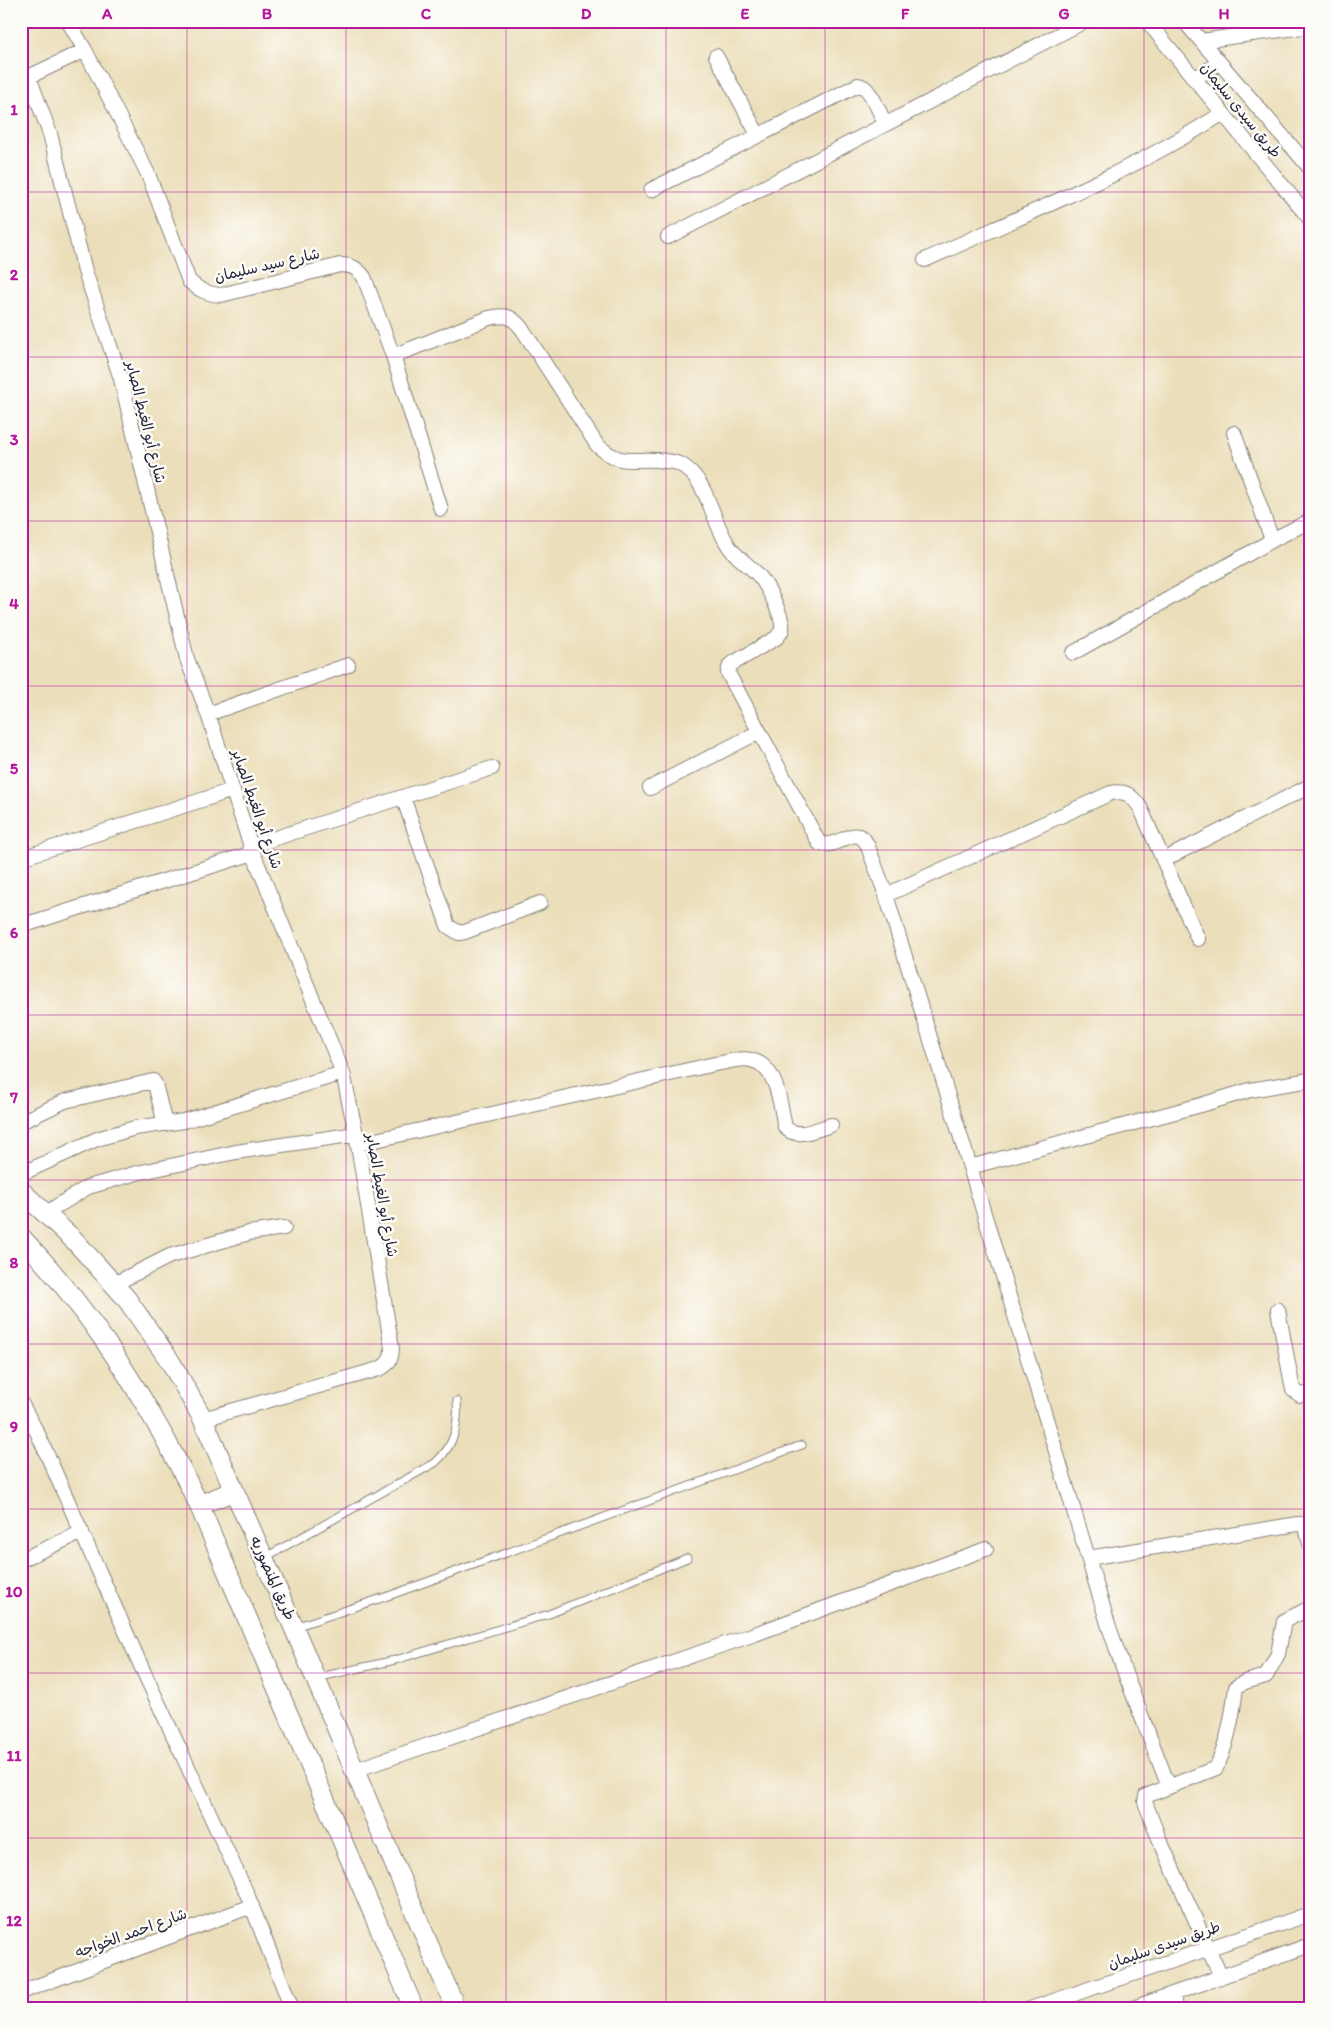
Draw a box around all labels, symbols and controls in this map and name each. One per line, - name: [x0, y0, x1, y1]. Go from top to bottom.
- text: A: [101, 4, 113, 23]
- text: B: [262, 4, 273, 23]
- text: C: [421, 4, 432, 23]
- text: D: [581, 4, 592, 23]
- text: E: [741, 4, 750, 23]
- text: F: [901, 4, 910, 23]
- text: G: [1058, 4, 1070, 23]
- text: H: [1218, 4, 1230, 23]
- street label: طريق سيدى سليمان: [1197, 59, 1285, 161]
- text: 1: [10, 100, 18, 119]
- street label: شارع سيد سليمان: [213, 244, 322, 287]
- text: 2: [10, 265, 19, 284]
- street label: شارع أبو الغيط الصابر: [121, 357, 170, 485]
- text: 3: [10, 430, 19, 449]
- text: 4: [9, 594, 19, 613]
- street label: شارع أبو الغيط الصابر: [226, 745, 286, 872]
- text: 5: [10, 759, 19, 778]
- text: 6: [10, 923, 19, 942]
- text: 7: [9, 1088, 18, 1107]
- street label: شارع أبو الغيط الصابر: [361, 1130, 402, 1258]
- text: 8: [10, 1253, 19, 1272]
- text: 9: [10, 1417, 18, 1436]
- street label: طريق المنصوريه: [246, 1533, 300, 1623]
- text: 10: [5, 1582, 23, 1601]
- text: 11: [7, 1746, 22, 1765]
- street label: شارع احمد الخواجه: [73, 1904, 190, 1962]
- text: 12: [6, 1911, 23, 1930]
- street label: طريق سيدى سليمان: [1105, 1917, 1223, 1973]

